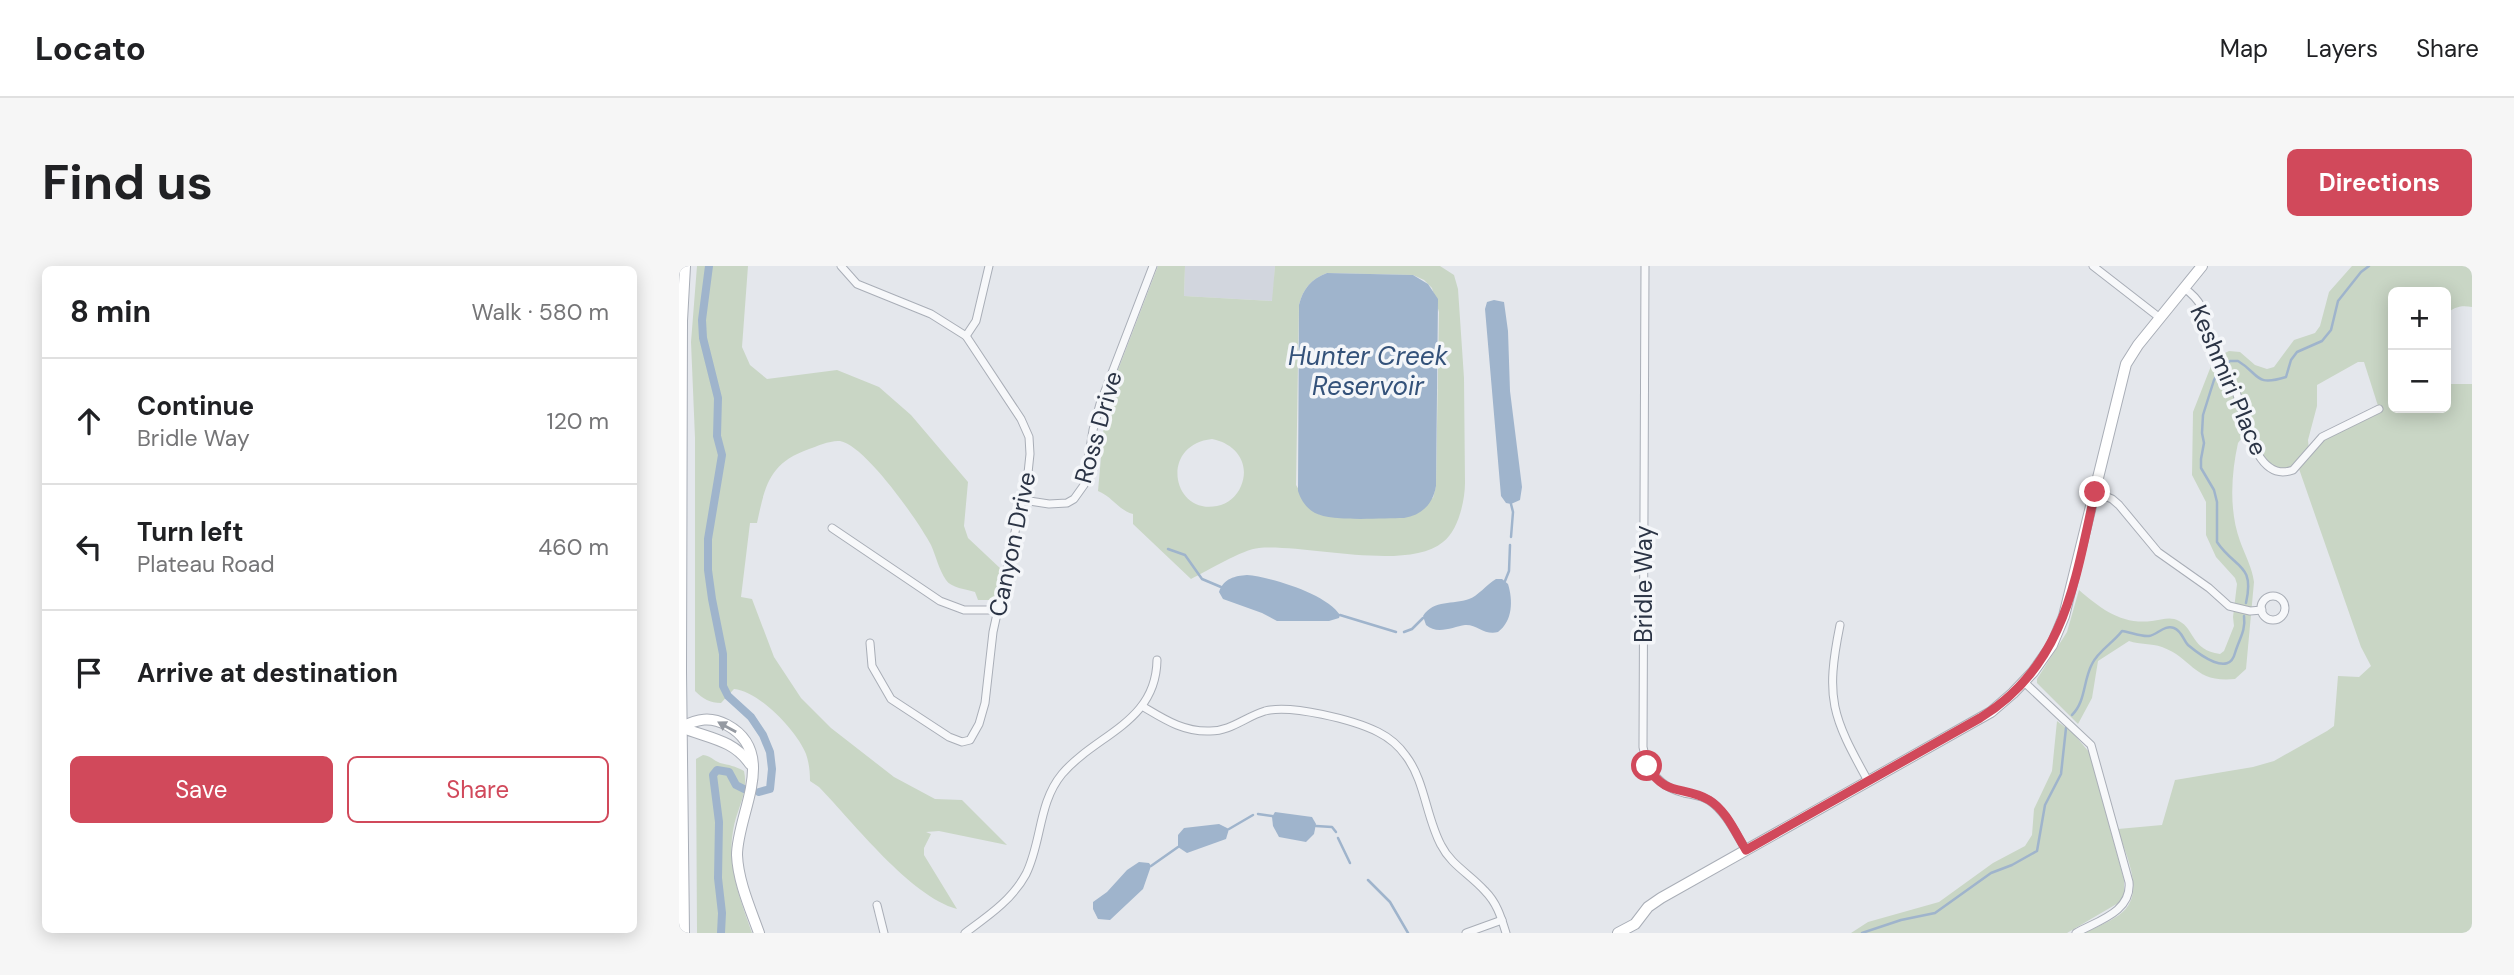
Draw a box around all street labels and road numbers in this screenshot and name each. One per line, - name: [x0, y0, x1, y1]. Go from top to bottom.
- street label: Keshmiri Place: [2183, 300, 2275, 460]
- street label: Ross Drive: [1067, 367, 1129, 487]
- street label: Canyon Drive: [982, 469, 1042, 619]
- street label: Bridle Way: [1628, 525, 1659, 643]

